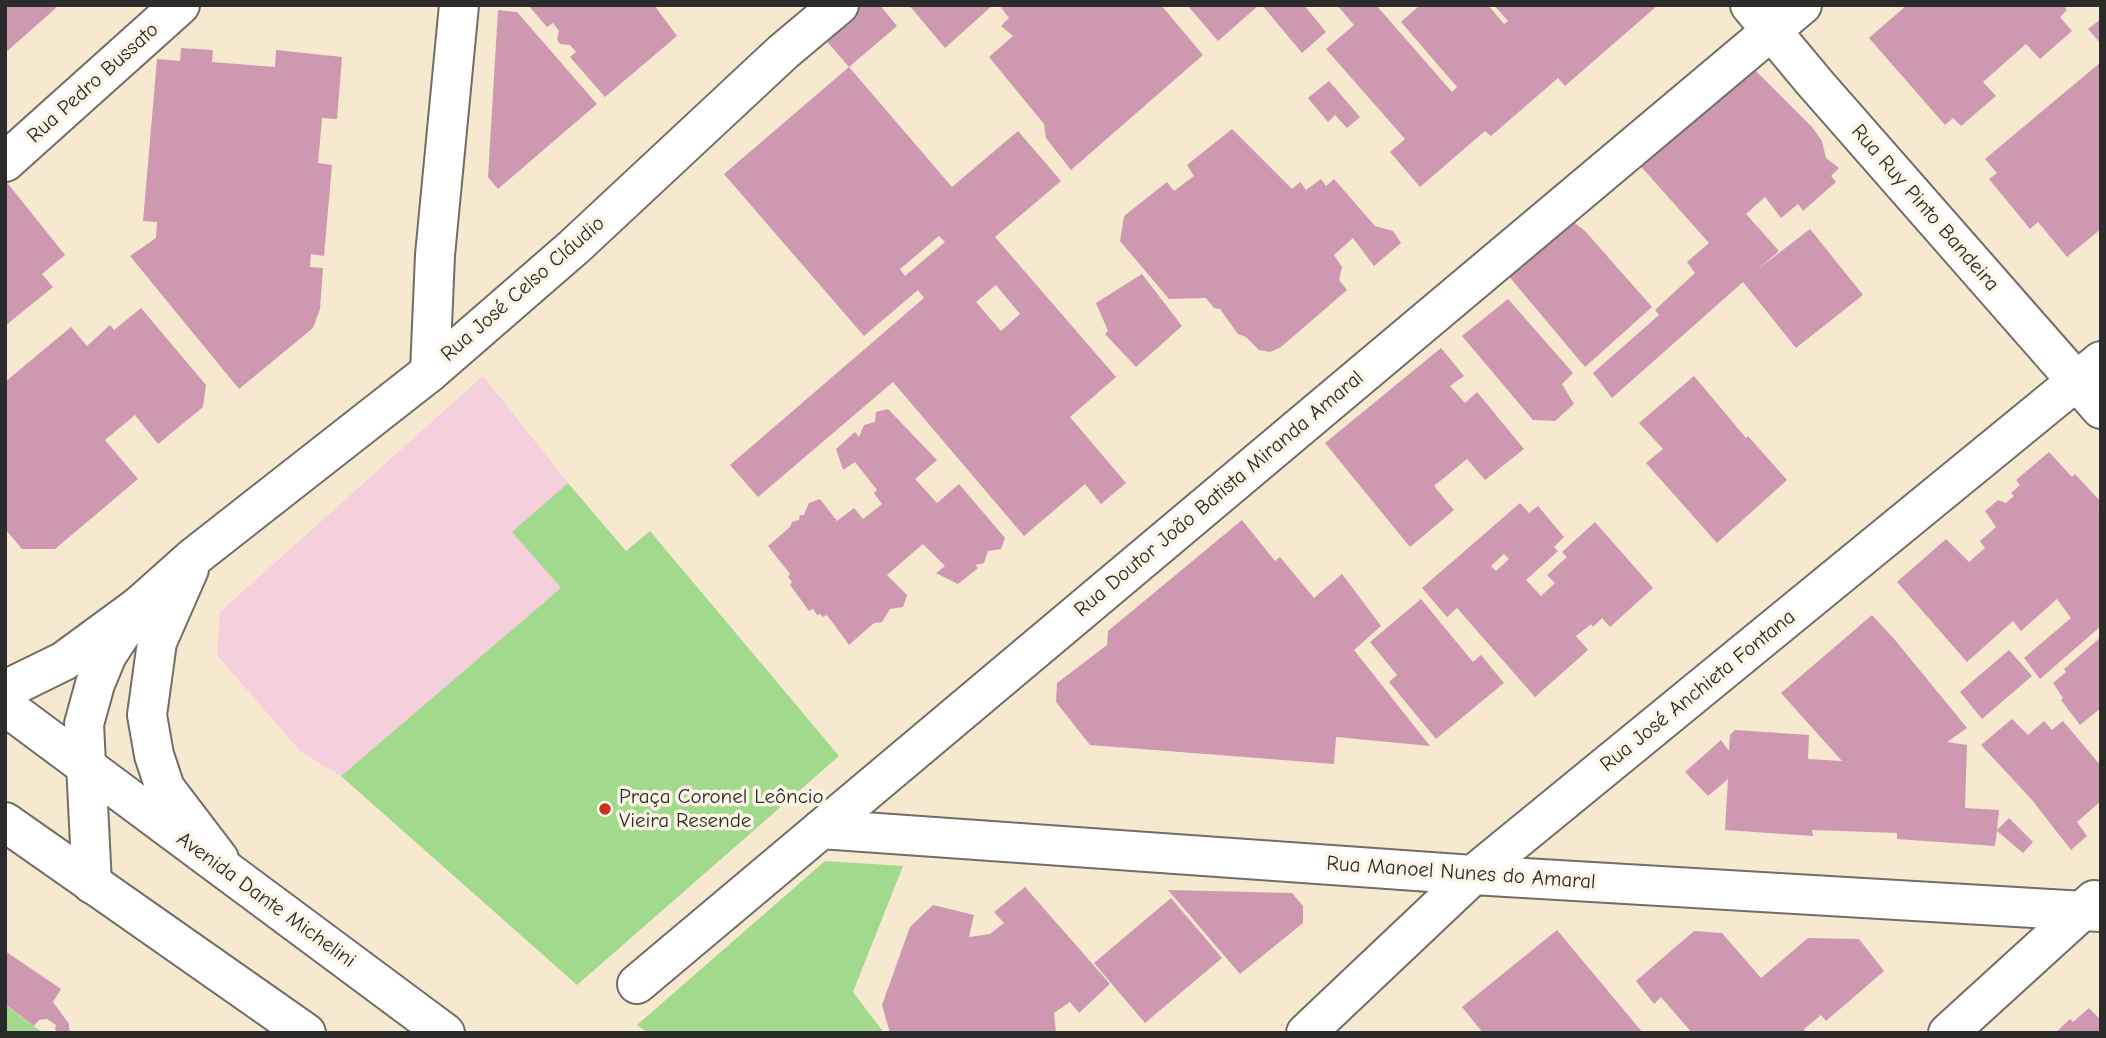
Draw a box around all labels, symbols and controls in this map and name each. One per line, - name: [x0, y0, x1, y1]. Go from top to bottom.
- street label: Rua Pedro Bussato: [22, 17, 164, 149]
- street label: Rua Ruy Pinto Bandeira: [1846, 119, 2004, 297]
- street label: Rua José Celso Cláudio: [436, 211, 610, 367]
- street label: Rua Doutor João Batista Miranda Amaral: [1069, 366, 1369, 622]
- street label: Rua José Anchieta Fontana: [1595, 604, 1801, 778]
- place label: Praça Coronel Leôncio Vieira Resende: [619, 784, 824, 834]
- marker: Praça Coronel Leôncio Vieira Resende: [597, 801, 613, 817]
- street label: Avenida Dante Michelini: [172, 827, 360, 973]
- street label: Rua Manoel Nunes do Amaral: [1326, 851, 1596, 895]

